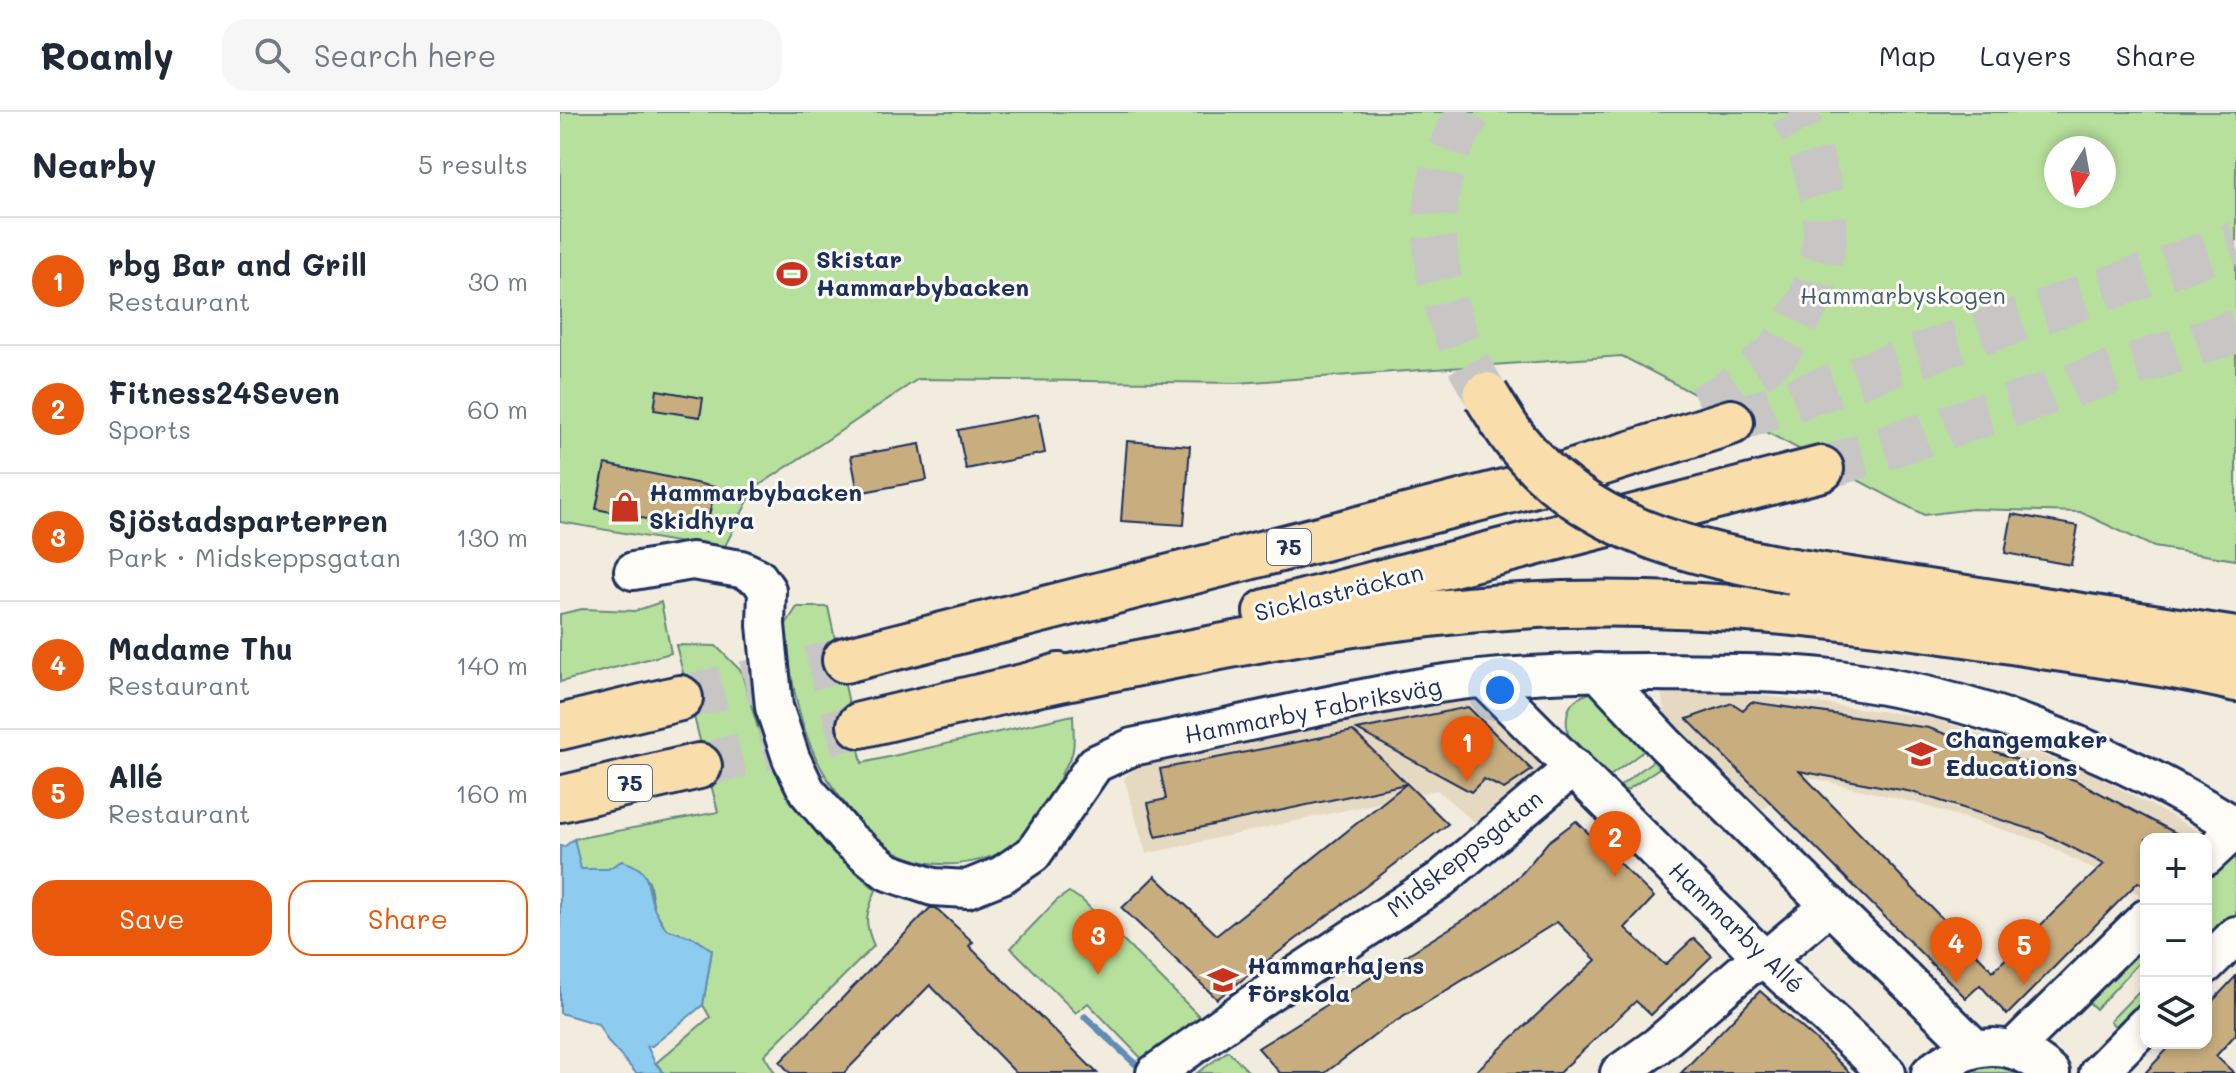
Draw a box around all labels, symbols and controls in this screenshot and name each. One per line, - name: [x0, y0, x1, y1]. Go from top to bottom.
- search box: [222, 19, 782, 91]
- text: Roamly: [40, 30, 174, 80]
- icon: search: [250, 33, 294, 77]
- text: Search here: [314, 35, 496, 75]
- text: Map: [1879, 37, 1936, 73]
- text: Layers: [1980, 37, 2072, 73]
- text: Share: [2116, 37, 2196, 73]
- north arrow: [2044, 136, 2116, 208]
- text: Nearby: [32, 142, 157, 187]
- text: 5 results: [418, 147, 528, 181]
- place label: Skistar Hammarbybacken: [816, 243, 1029, 302]
- text: rbg Bar and Grill: [108, 244, 367, 284]
- sports icon: Skistar Hammarbybacken: [775, 257, 809, 291]
- text: 1: [52, 264, 64, 298]
- text: 30 m: [468, 264, 528, 298]
- park label: Hammarbyskogen: [1800, 279, 2006, 310]
- text: Restaurant: [108, 284, 250, 318]
- text: Fitness24Seven: [108, 372, 340, 412]
- text: 2: [51, 392, 65, 426]
- text: 60 m: [467, 392, 528, 426]
- text: Sports: [108, 412, 191, 446]
- place label: Hammarbybacken Skidhyra: [649, 476, 862, 535]
- shop icon: Hammarbybacken Skidhyra: [608, 490, 642, 524]
- text: Sjöstadsparterren: [108, 500, 388, 540]
- text: 3: [50, 520, 66, 554]
- text: 130 m: [456, 520, 528, 554]
- road number: 75: [1267, 529, 1311, 565]
- text: Park · Midskeppsgatan: [108, 540, 401, 574]
- street label: Sicklasträckan: [1251, 556, 1426, 628]
- text: Madame Thu: [108, 628, 293, 668]
- text: 4: [50, 648, 66, 682]
- text: 140 m: [456, 648, 528, 682]
- text: Restaurant: [108, 668, 250, 702]
- street label: Hammarby Fabriksväg: [1182, 669, 1444, 750]
- your location: [1480, 670, 1520, 710]
- pin: 1: [1441, 716, 1493, 782]
- place label: Changemaker Educations: [1945, 723, 2107, 782]
- school or university icon: Changemaker Educations: [1904, 737, 1938, 771]
- text: Allé: [108, 756, 163, 796]
- road number: 75: [608, 765, 652, 801]
- text: 5: [50, 776, 66, 810]
- text: 160 m: [456, 776, 528, 810]
- street label: Midskeppsgatan: [1380, 782, 1548, 923]
- text: Restaurant: [108, 796, 250, 830]
- pin: 2: [1589, 811, 1641, 877]
- map controls: [2140, 833, 2212, 1049]
- button: +: [2140, 833, 2212, 905]
- street label: Hammarby Allé: [1663, 855, 1811, 999]
- button: Save: [32, 880, 272, 956]
- button: Share: [288, 880, 528, 956]
- button: −: [2140, 905, 2212, 977]
- pin: 3: [1072, 909, 1124, 975]
- pin: 4: [1930, 917, 1982, 983]
- pin: 5: [1998, 919, 2050, 985]
- place label: Hammarhajens Förskola: [1247, 949, 1424, 1008]
- school or university icon: Hammarhajens Förskola: [1206, 963, 1240, 997]
- button: layers: [2140, 977, 2212, 1049]

